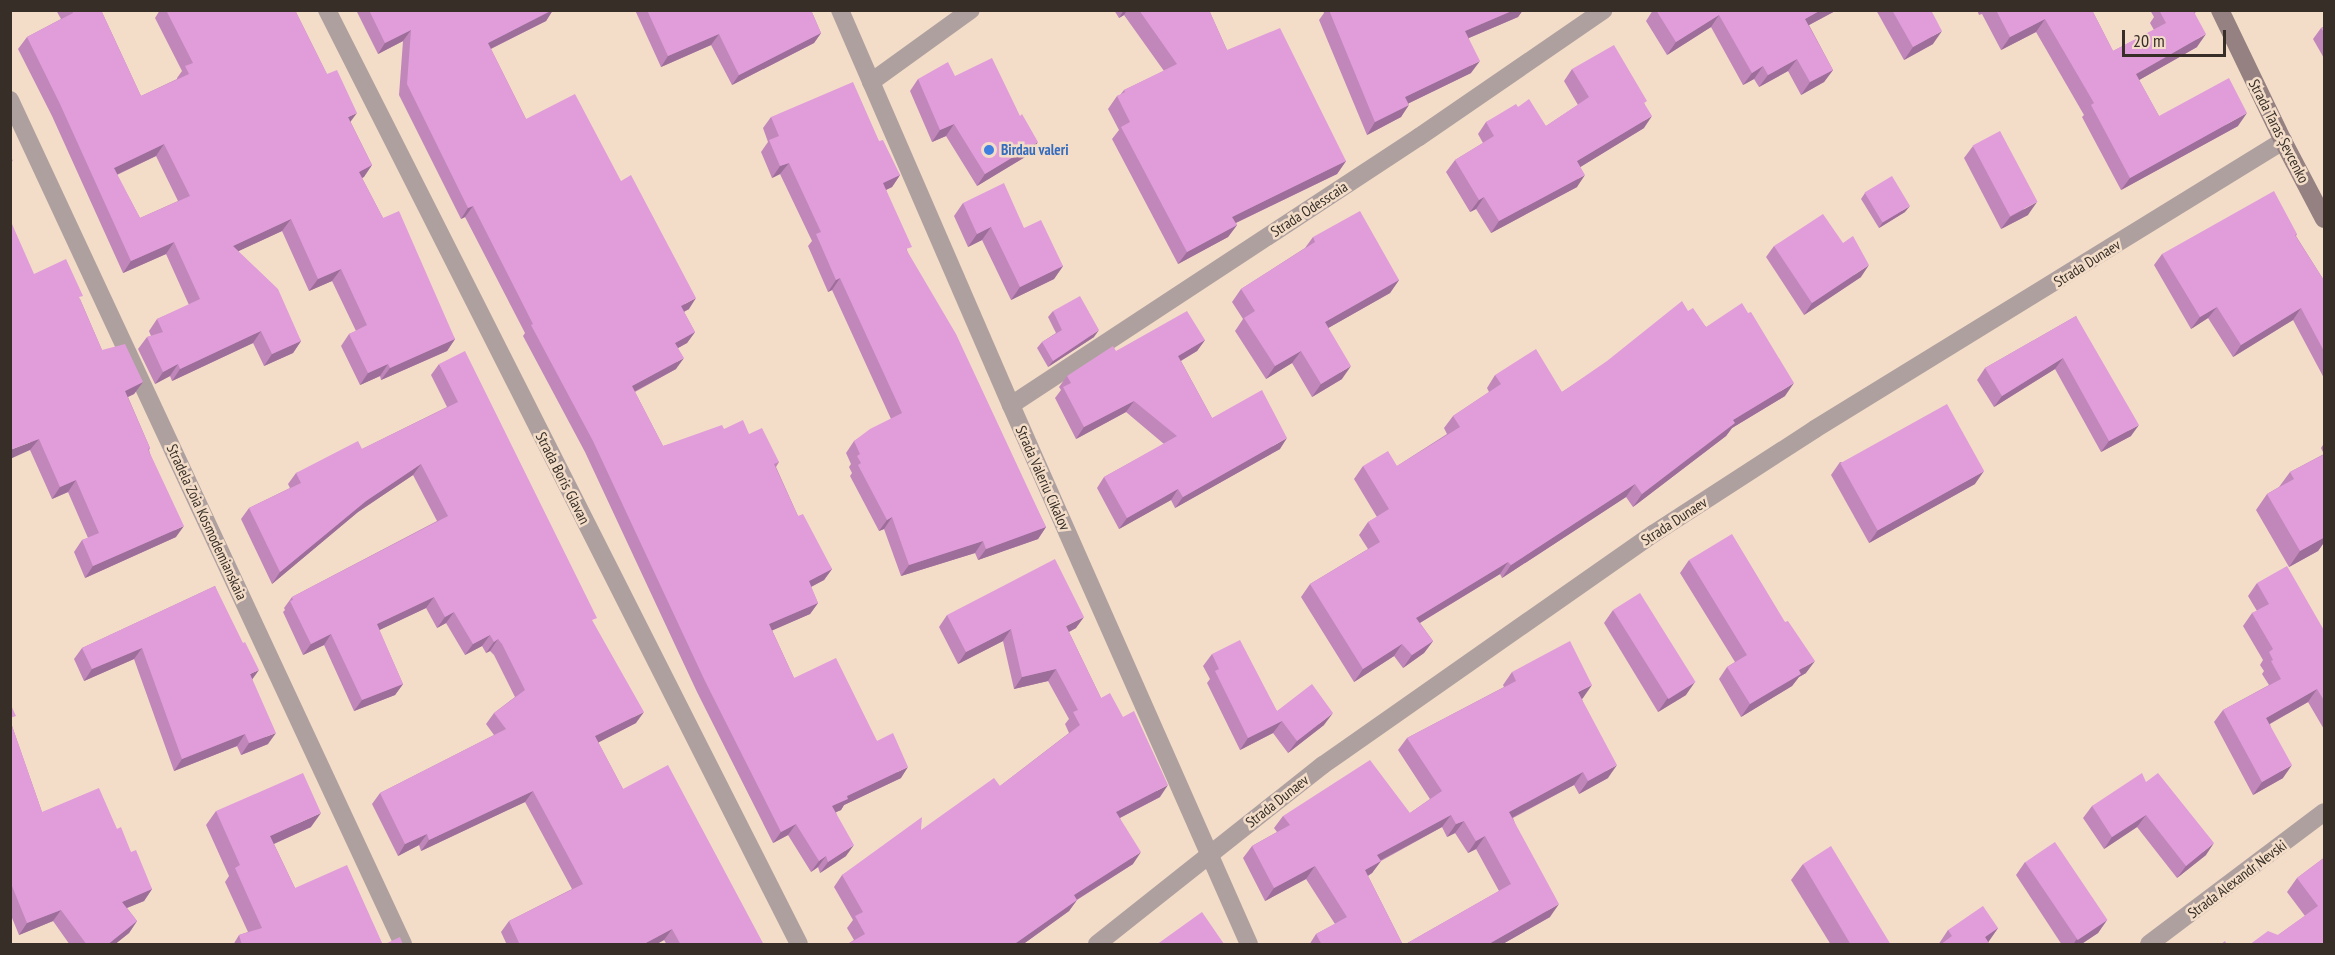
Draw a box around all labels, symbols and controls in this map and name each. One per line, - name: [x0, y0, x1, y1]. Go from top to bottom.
- scale bar: [2125, 18, 2228, 56]
- text: 20 m: [2133, 29, 2165, 52]
- street label: Strada Taras Șevcenko: [2245, 76, 2313, 186]
- place label: Birdau valeri: [1001, 141, 1069, 159]
- marker: Birdau valeri: [982, 143, 996, 157]
- street label: Strada Odesscaia: [1267, 177, 1351, 241]
- street label: Strada Dunaev: [2050, 235, 2124, 291]
- street label: Strada Valeriu Cikalov: [1012, 423, 1074, 533]
- street label: Strada Boris Glavan: [532, 429, 594, 527]
- street label: Stradela Zoia Kosmodemianskaia: [163, 441, 251, 603]
- street label: Strada Dunaev: [1638, 493, 1710, 549]
- street label: Strada Dunaev: [1242, 771, 1312, 831]
- street label: Strada Alexandr Nevski: [2184, 836, 2290, 922]

